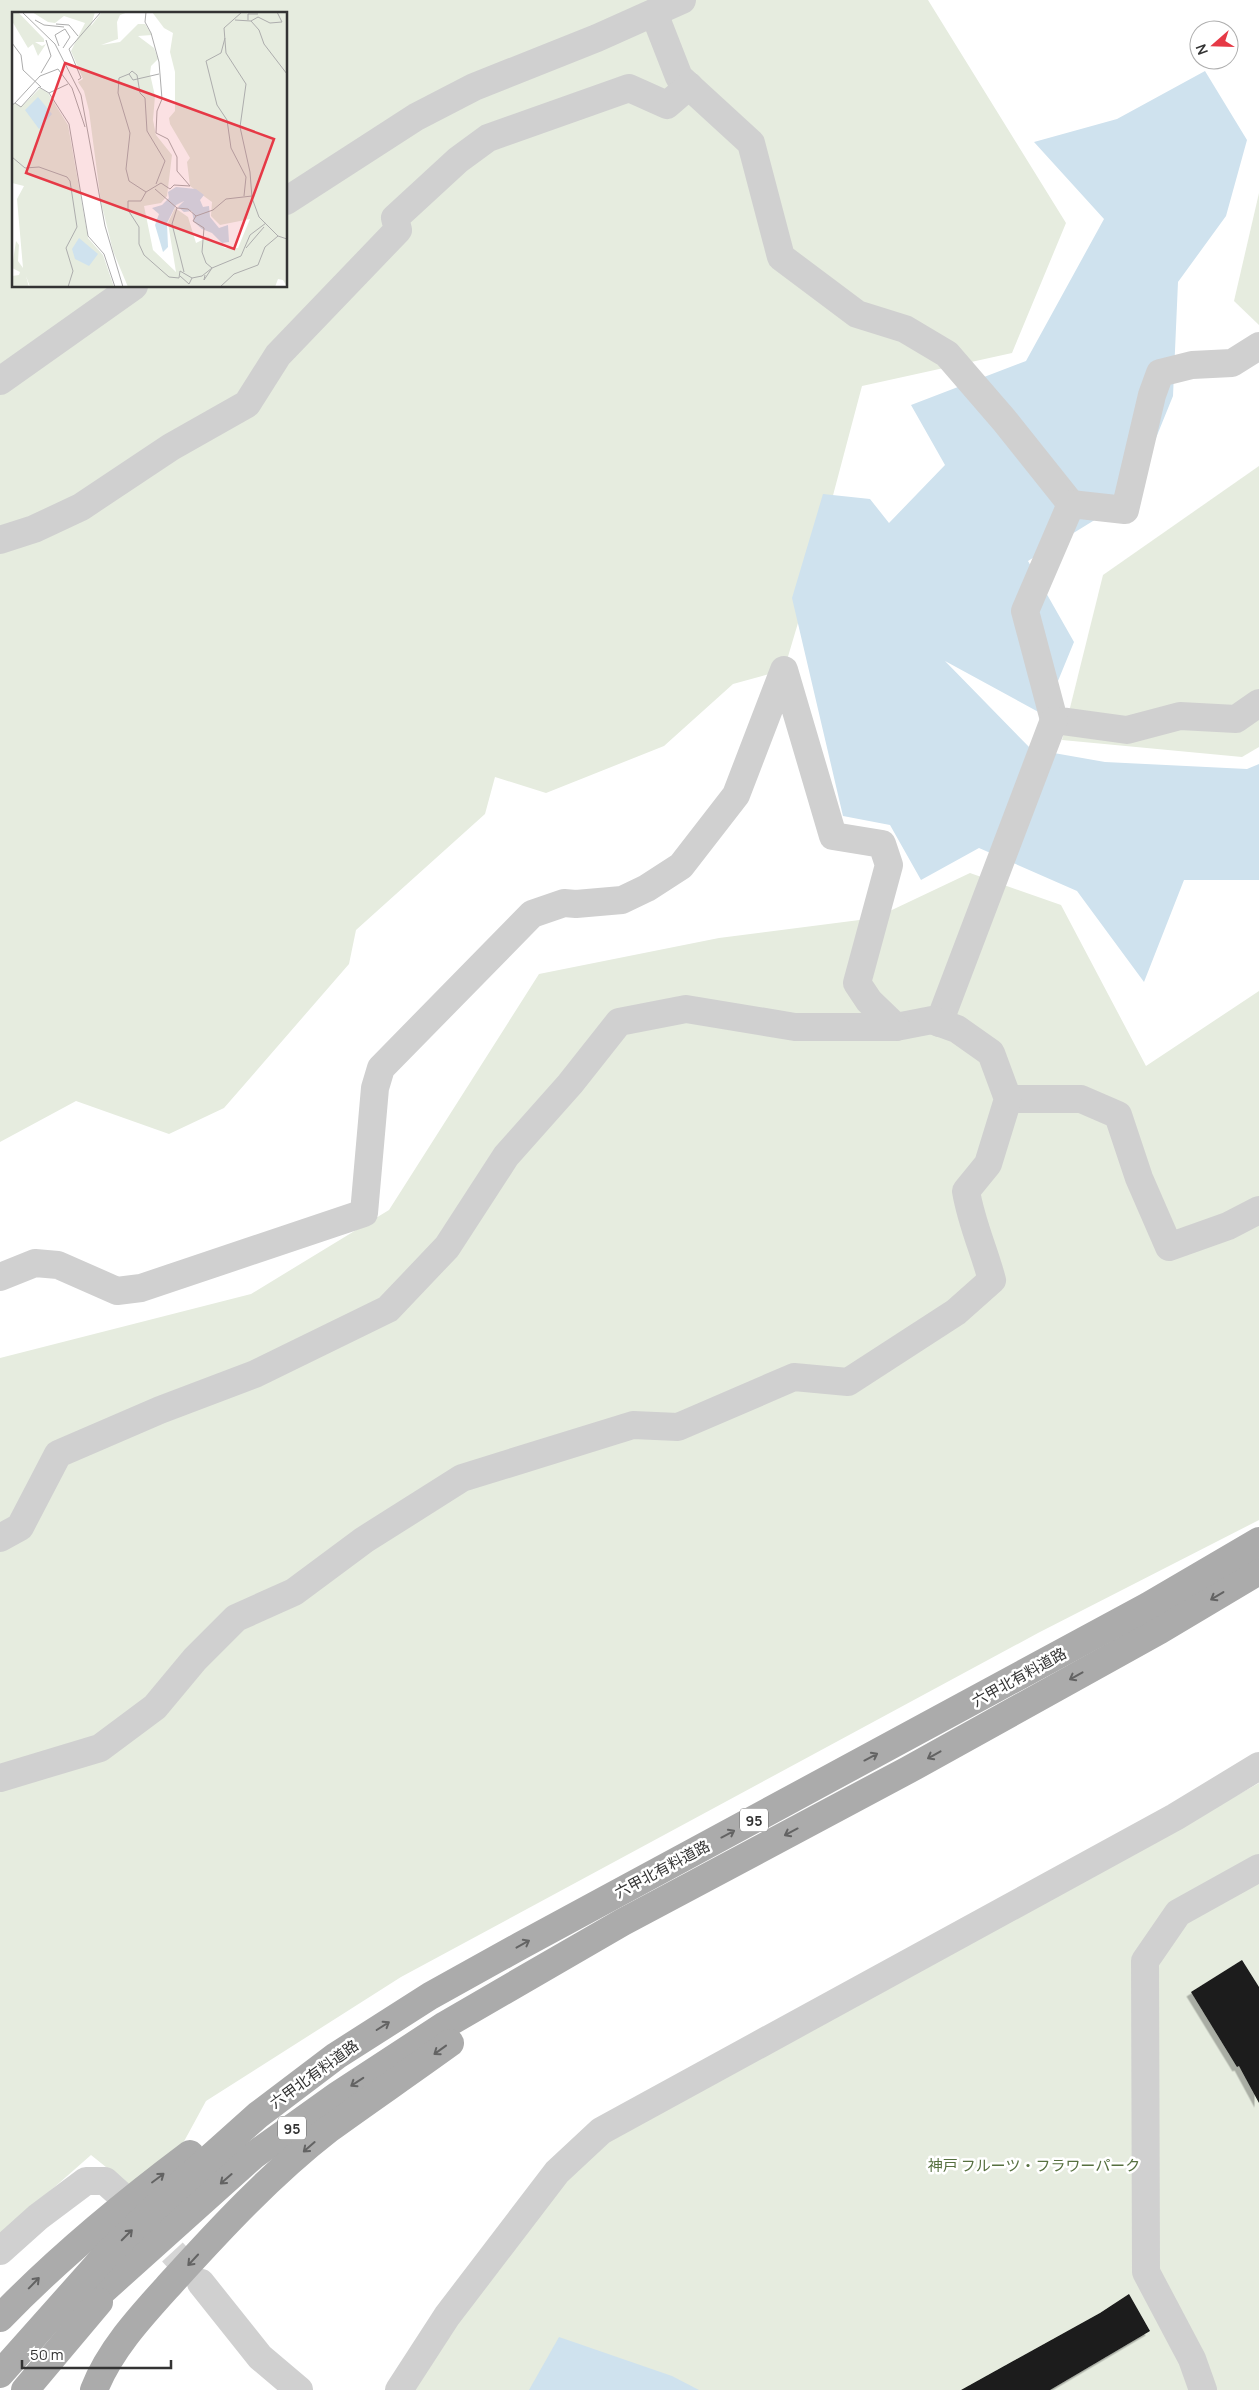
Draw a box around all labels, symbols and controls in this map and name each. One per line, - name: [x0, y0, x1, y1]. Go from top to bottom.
- inset map: [12, 12, 288, 288]
- north arrow: [1189, 20, 1239, 70]
- text: N: [1191, 42, 1212, 58]
- one-way arrow: [1211, 1591, 1225, 1601]
- street label: 六甲北有料道路: [968, 1642, 1070, 1712]
- one-way arrow: [1069, 1672, 1084, 1682]
- one-way arrow: [927, 1751, 942, 1760]
- one-way arrow: [864, 1752, 879, 1762]
- road number: 95: [740, 1808, 768, 1832]
- one-way arrow: [784, 1828, 799, 1837]
- one-way arrow: [720, 1829, 735, 1838]
- street label: 六甲北有料道路: [611, 1835, 713, 1903]
- one-way arrow: [516, 1938, 530, 1948]
- one-way arrow: [376, 2020, 390, 2030]
- street label: 六甲北有料道路: [265, 2035, 363, 2113]
- one-way arrow: [433, 2045, 447, 2055]
- one-way arrow: [350, 2078, 364, 2088]
- road number: 95: [278, 2116, 306, 2140]
- one-way arrow: [303, 2141, 316, 2152]
- park label: 神戸 フルーツ・フラワーパーク: [928, 2155, 1140, 2176]
- one-way arrow: [151, 2173, 165, 2183]
- one-way arrow: [220, 2174, 233, 2185]
- one-way arrow: [121, 2229, 133, 2241]
- one-way arrow: [187, 2253, 199, 2266]
- one-way arrow: [28, 2276, 40, 2289]
- scale bar: [22, 2338, 171, 2370]
- text: 50 m: [30, 2344, 64, 2365]

